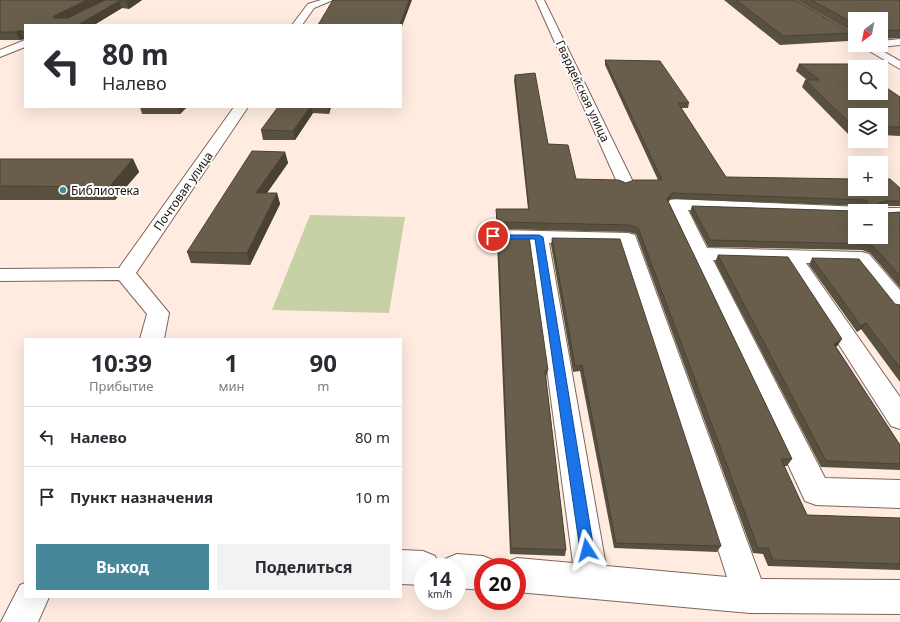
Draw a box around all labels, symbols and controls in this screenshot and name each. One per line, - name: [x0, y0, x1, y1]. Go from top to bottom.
- north arrow: [848, 12, 888, 52]
- map controls: [848, 12, 888, 244]
- text: 80 m: [102, 35, 169, 73]
- street label: Гвардейская улица: [552, 37, 614, 145]
- icon: left: [36, 40, 88, 92]
- button: search: [848, 60, 888, 100]
- text: Налево: [102, 71, 167, 95]
- button: layers: [848, 108, 888, 148]
- street label: Почтовая улица: [149, 148, 217, 234]
- button: +: [848, 156, 888, 196]
- place label: Библиотека: [71, 182, 139, 199]
- marker: Библиотека: [58, 185, 68, 195]
- button: −: [848, 204, 888, 244]
- pin: [476, 219, 510, 253]
- icon: arrive: [482, 225, 504, 247]
- text: 10:39: [90, 346, 152, 379]
- text: 1: [225, 346, 238, 379]
- text: 90: [310, 346, 337, 379]
- text: Прибытие: [89, 377, 153, 395]
- text: мин: [218, 377, 245, 395]
- text: m: [317, 377, 329, 395]
- icon: left: [36, 426, 58, 448]
- text: Налево: [70, 427, 127, 447]
- text: 80 m: [355, 427, 390, 447]
- icon: arrive: [36, 486, 58, 508]
- text: Пункт назначения: [70, 487, 213, 507]
- text: 10 m: [355, 487, 390, 507]
- position arrow: [566, 529, 608, 571]
- button: Выход: [36, 544, 209, 590]
- button: Поделиться: [217, 544, 390, 590]
- speed limit sign: 20: [474, 558, 526, 610]
- text: 14: [429, 565, 451, 592]
- text: km/h: [428, 587, 452, 601]

